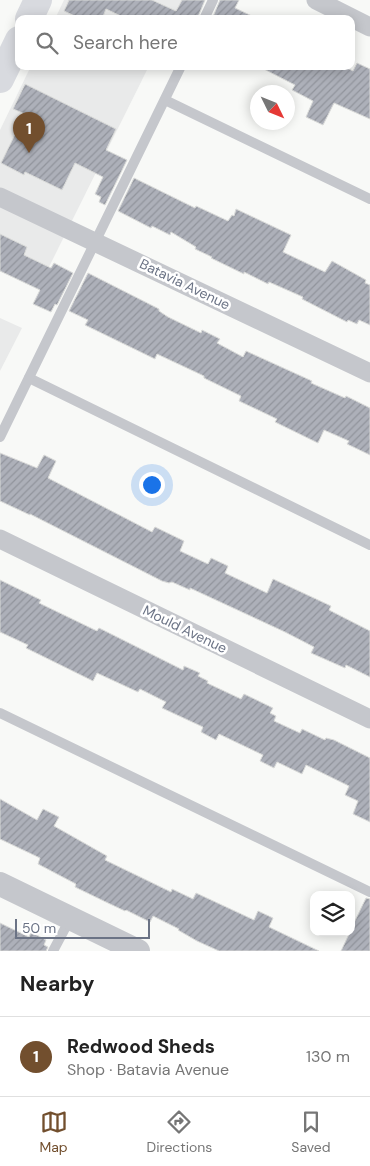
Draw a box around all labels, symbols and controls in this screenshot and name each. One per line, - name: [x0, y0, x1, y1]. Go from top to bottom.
- search box: [15, 15, 355, 70]
- icon: search: [33, 29, 61, 57]
- text: Search here: [73, 30, 178, 55]
- north arrow: [250, 85, 295, 130]
- pin: 1: [13, 112, 45, 153]
- street label: Batavia Avenue: [137, 254, 233, 314]
- your location: [139, 472, 165, 498]
- street label: Mould Avenue: [140, 601, 230, 657]
- map controls: [310, 891, 355, 936]
- button: layers: [310, 891, 355, 936]
- scale bar: [15, 916, 150, 939]
- text: 50 m: [22, 919, 56, 937]
- text: Nearby: [20, 970, 94, 998]
- text: Redwood Sheds: [67, 1034, 215, 1059]
- text: 1: [33, 1046, 39, 1067]
- text: 130 m: [306, 1046, 350, 1067]
- text: Shop · Batavia Avenue: [67, 1059, 229, 1080]
- tab: Map: [39, 1108, 68, 1156]
- tab: Directions: [147, 1108, 212, 1156]
- tab: Saved: [291, 1108, 331, 1156]

